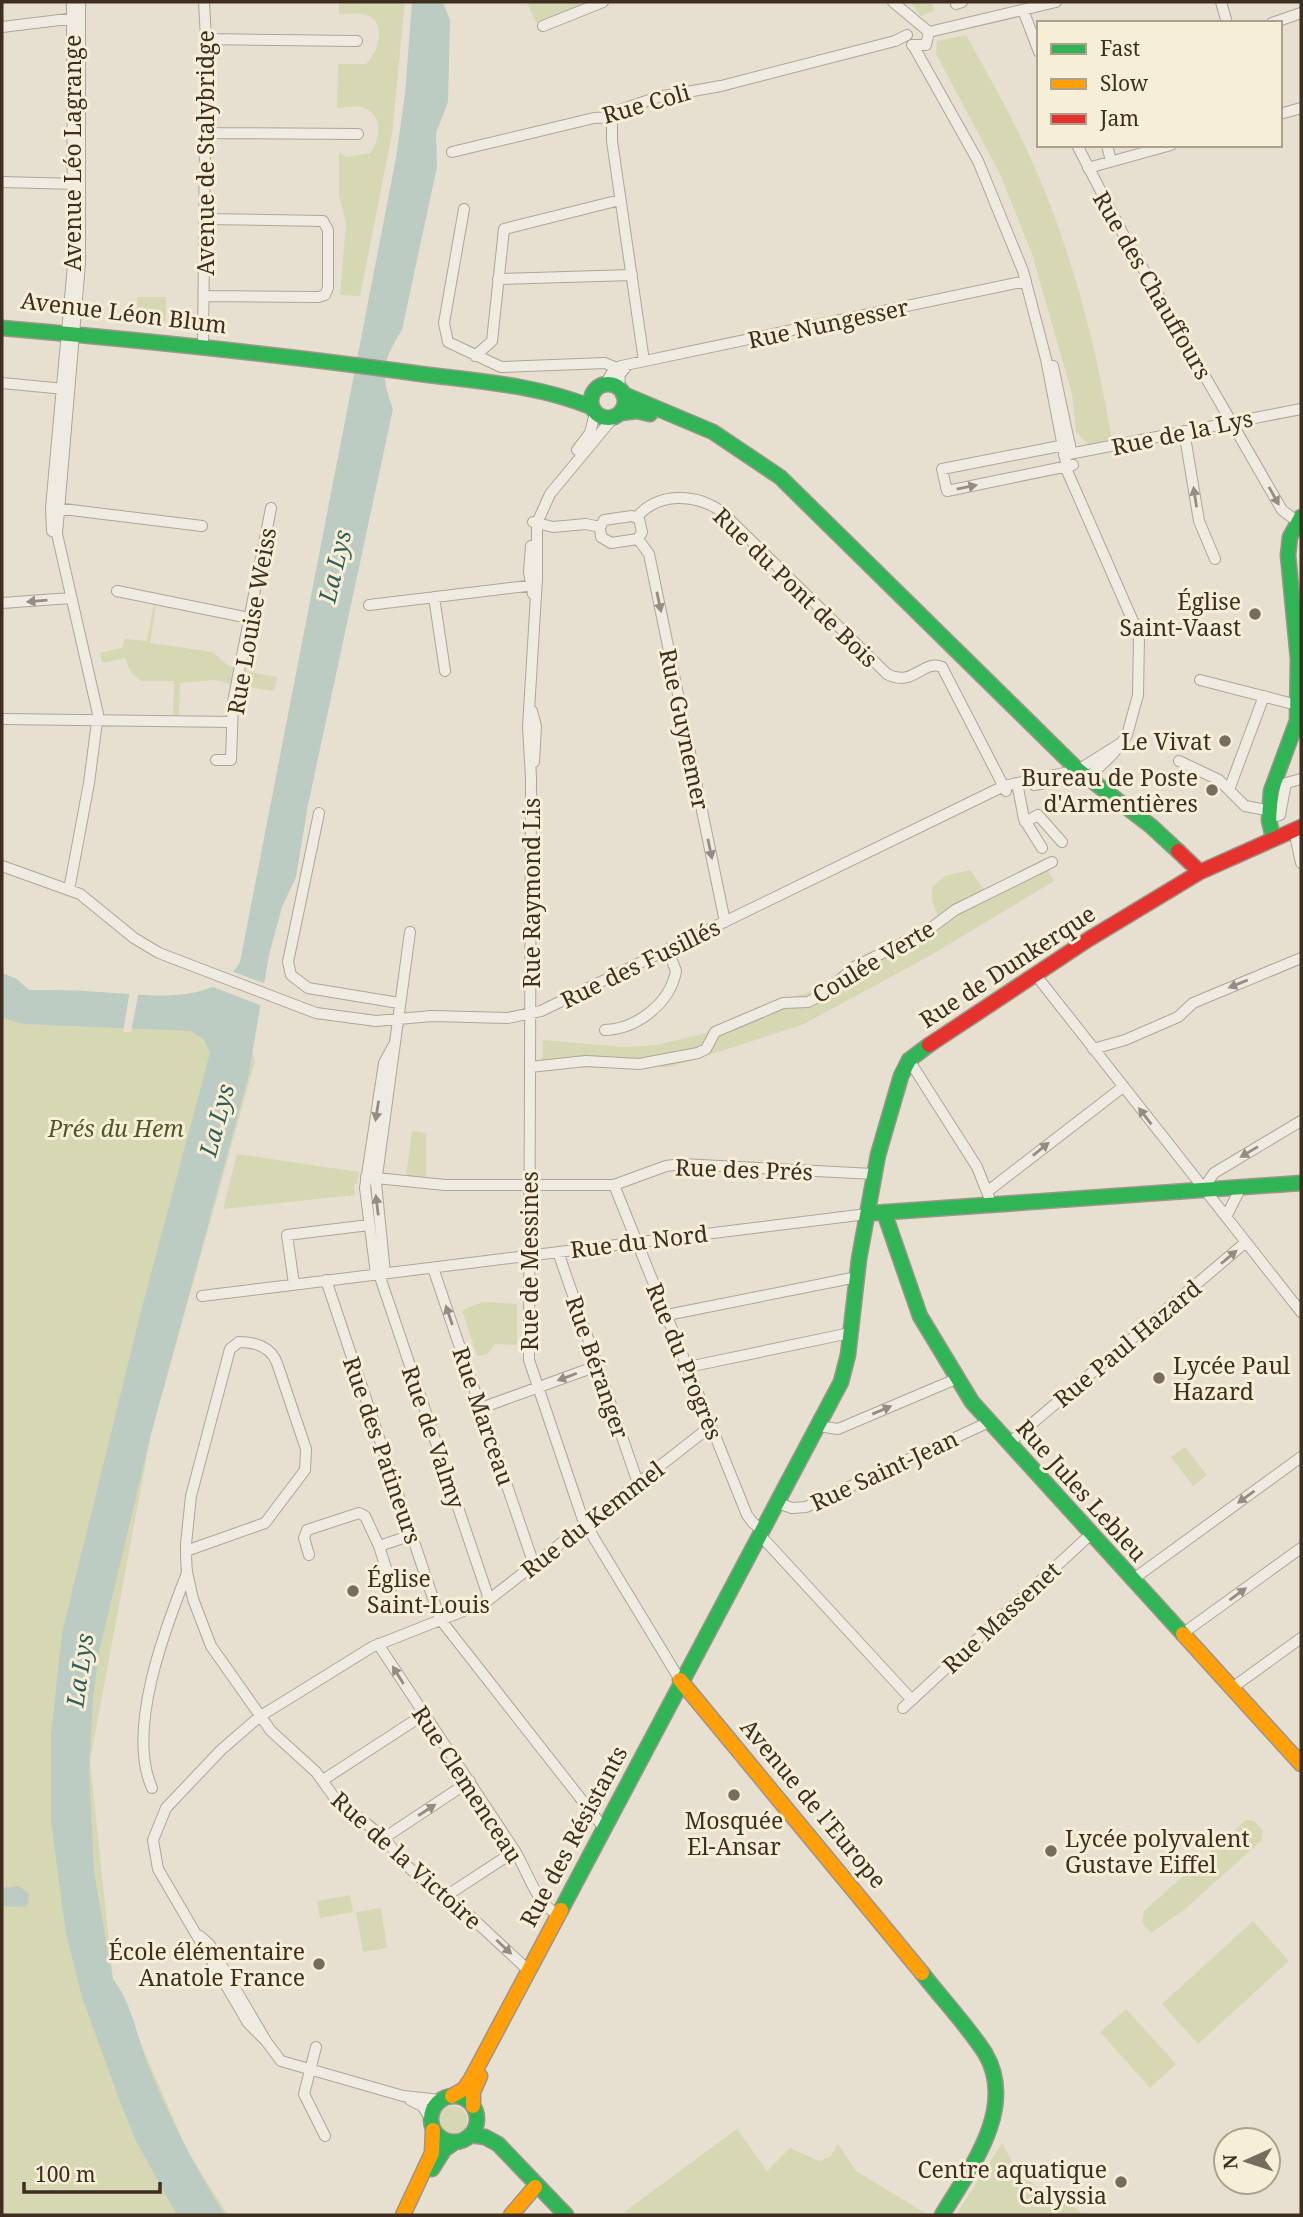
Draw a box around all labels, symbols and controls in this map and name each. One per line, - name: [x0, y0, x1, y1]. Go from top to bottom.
- legend: [1037, 21, 1282, 147]
- street label: Avenue de Stalybridge: [189, 30, 221, 276]
- text: Fast: [1100, 34, 1140, 62]
- street label: Avenue Léo Lagrange: [56, 35, 88, 271]
- text: Slow: [1100, 69, 1149, 97]
- street label: Rue Coli: [598, 75, 694, 131]
- text: Jam: [1099, 104, 1139, 132]
- street label: Rue des Chauffours: [1086, 185, 1220, 385]
- street label: Avenue Léon Blum: [19, 283, 229, 341]
- street label: Rue Nungesser: [745, 290, 911, 356]
- street label: Rue de la Lys: [1109, 401, 1255, 463]
- one-way arrow: [956, 481, 978, 492]
- one-way arrow: [1189, 485, 1200, 507]
- one-way arrow: [1268, 486, 1280, 506]
- street label: Rue du Pont de Bois: [707, 500, 885, 674]
- street label: Rue Louise Weiss: [219, 525, 283, 717]
- water label: La Lys: [309, 526, 358, 607]
- place label: Église Saint-Vaast: [1120, 585, 1241, 643]
- one-way arrow: [654, 591, 665, 613]
- one-way arrow: [25, 596, 47, 607]
- marker: Église Saint-Vaast: [1247, 606, 1263, 622]
- street label: Rue Guynemer: [652, 645, 718, 813]
- place label: Le Vivat: [1121, 725, 1211, 757]
- marker: Le Vivat: [1217, 733, 1233, 749]
- place label: Bureau de Poste d'Armentières: [1021, 761, 1198, 819]
- marker: Bureau de Poste d'Armentières: [1204, 782, 1220, 798]
- street label: Rue Raymond Lis: [515, 798, 547, 988]
- one-way arrow: [705, 838, 716, 860]
- street label: Rue de Dunkerque: [913, 897, 1101, 1035]
- street label: Rue des Fusillés: [555, 911, 725, 1015]
- street label: Coulée Verte: [806, 912, 940, 1010]
- one-way arrow: [1228, 978, 1248, 990]
- water label: La Lys: [190, 1080, 241, 1161]
- one-way arrow: [371, 1100, 382, 1122]
- one-way arrow: [1137, 1107, 1152, 1125]
- park label: Prés du Hem: [47, 1112, 184, 1144]
- one-way arrow: [1032, 1141, 1050, 1156]
- one-way arrow: [1239, 1146, 1259, 1158]
- street label: Rue des Prés: [674, 1151, 814, 1187]
- street label: Rue de Messines: [513, 1171, 545, 1351]
- one-way arrow: [372, 1194, 383, 1216]
- street label: Rue du Nord: [568, 1217, 710, 1265]
- one-way arrow: [1220, 1250, 1237, 1265]
- street label: Rue Paul Hazard: [1046, 1272, 1208, 1414]
- street label: Rue du Progrès: [639, 1278, 731, 1444]
- street label: Rue Béranger: [559, 1291, 637, 1443]
- one-way arrow: [443, 1304, 454, 1325]
- street label: Rue Marceau: [445, 1342, 523, 1490]
- place label: Lycée Paul Hazard: [1173, 1349, 1290, 1407]
- street label: Rue des Patineurs: [336, 1352, 430, 1548]
- street label: Rue de Valmy: [395, 1361, 473, 1513]
- marker: Lycée Paul Hazard: [1151, 1370, 1167, 1386]
- one-way arrow: [557, 1372, 578, 1383]
- one-way arrow: [872, 1404, 892, 1416]
- street label: Rue Jules Lebleu: [1009, 1412, 1155, 1568]
- street label: Rue Saint-Jean: [805, 1422, 963, 1518]
- street label: Rue du Kemmel: [514, 1453, 670, 1585]
- one-way arrow: [1237, 1490, 1255, 1504]
- street label: Rue Massenet: [935, 1554, 1067, 1680]
- place label: Église Saint-Louis: [367, 1562, 490, 1620]
- marker: Église Saint-Louis: [345, 1583, 361, 1599]
- one-way arrow: [1229, 1587, 1247, 1601]
- water label: La Lys: [57, 1631, 100, 1710]
- one-way arrow: [392, 1666, 405, 1685]
- street label: Rue Clemenceau: [405, 1699, 531, 1869]
- street label: Avenue de l'Europe: [734, 1711, 894, 1895]
- street label: Rue des Résistants: [512, 1740, 634, 1932]
- street label: Rue de la Victoire: [325, 1784, 489, 1936]
- marker: Mosquée El-Ansar: [726, 1787, 742, 1803]
- one-way arrow: [417, 1803, 437, 1816]
- place label: Mosquée El-Ansar: [685, 1804, 783, 1862]
- place label: Lycée polyvalent Gustave Eiffel: [1065, 1822, 1250, 1880]
- marker: Lycée polyvalent Gustave Eiffel: [1043, 1843, 1059, 1859]
- place label: École élémentaire Anatole France: [109, 1935, 305, 1993]
- one-way arrow: [495, 1939, 512, 1955]
- marker: École élémentaire Anatole France: [311, 1956, 327, 1972]
- north arrow: [1212, 2126, 1282, 2196]
- scale bar: [24, 2150, 161, 2194]
- place label: Centre aquatique Calyssia: [917, 2153, 1107, 2211]
- text: N: [1217, 2154, 1243, 2170]
- text: 100 m: [35, 2160, 96, 2188]
- marker: Centre aquatique Calyssia: [1113, 2174, 1129, 2190]

